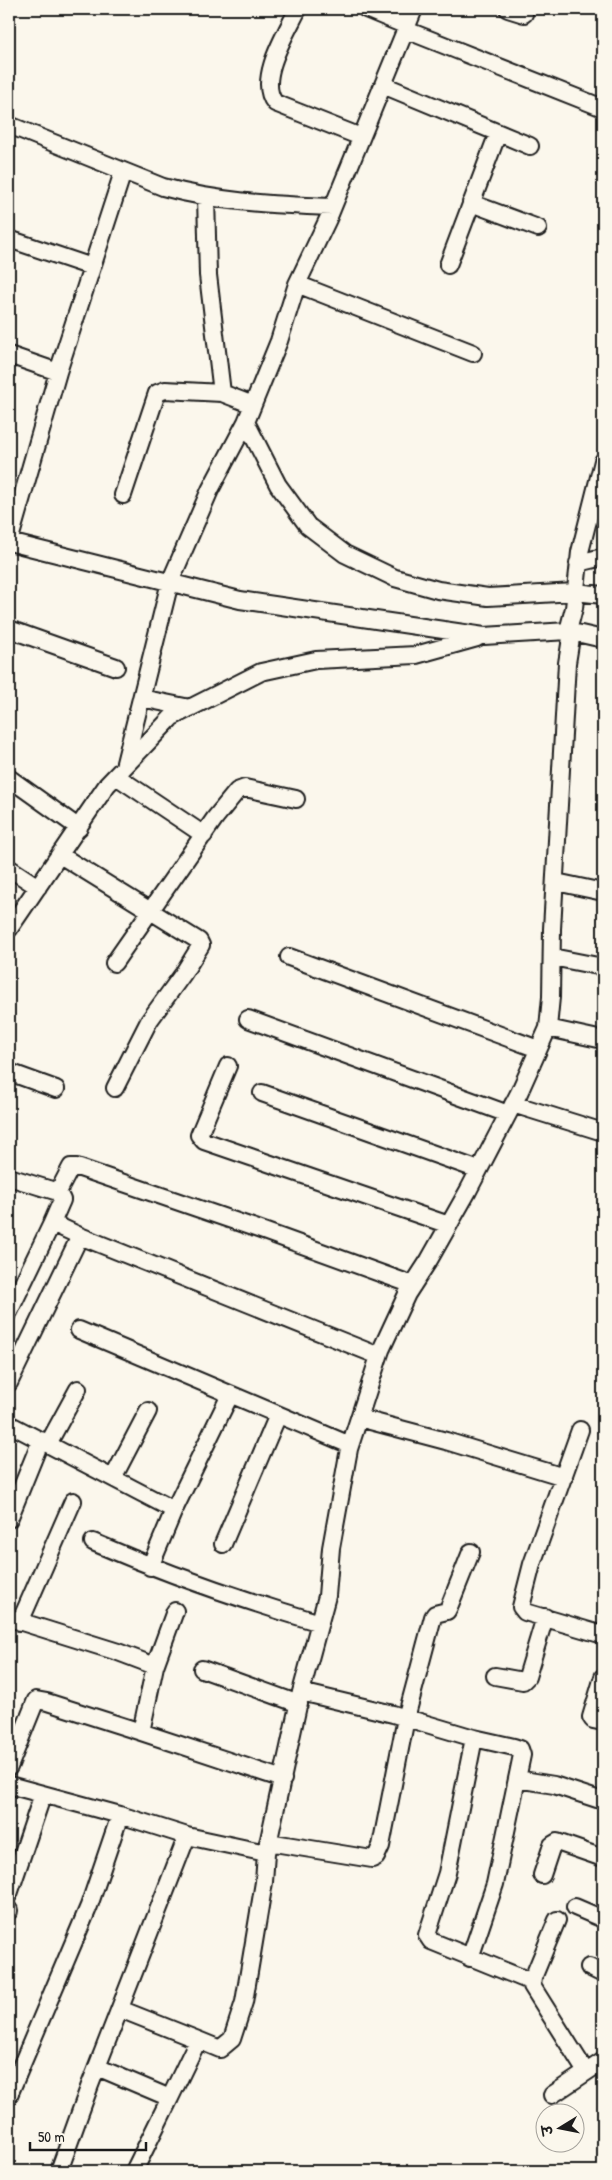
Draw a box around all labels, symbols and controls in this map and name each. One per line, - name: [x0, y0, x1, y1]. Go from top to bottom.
- north arrow: [534, 2102, 584, 2152]
- scale bar: [30, 2120, 146, 2152]
- text: उ: [536, 2122, 557, 2139]
- text: 50 m: [38, 2126, 65, 2147]

